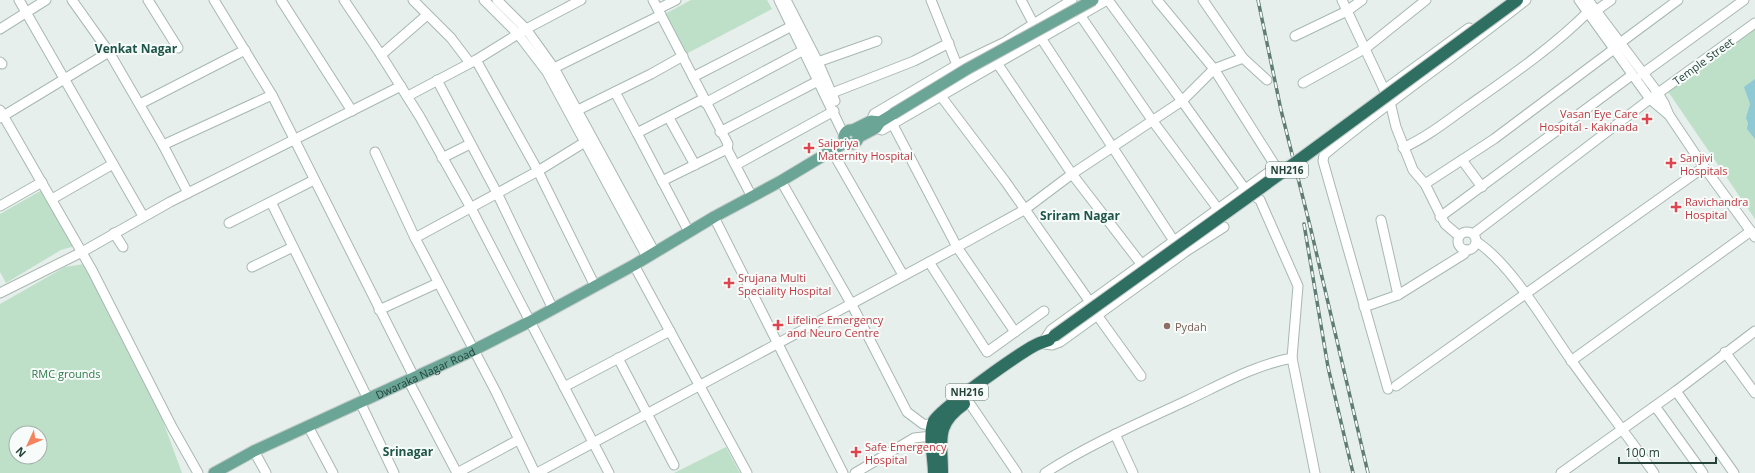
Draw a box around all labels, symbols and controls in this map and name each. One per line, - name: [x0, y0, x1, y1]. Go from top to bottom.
- street label: Temple Street: [1670, 34, 1736, 88]
- district label: Venkat Nagar: [95, 40, 178, 57]
- place label: Vasan Eye Care Hospital - Kakinada: [1539, 106, 1638, 134]
- marker: Vasan Eye Care Hospital - Kakinada: [1641, 113, 1653, 125]
- place label: Saipriya Maternity Hospital: [818, 135, 913, 163]
- marker: Saipriya Maternity Hospital: [803, 142, 815, 154]
- place label: Sanjivi Hospitals: [1680, 150, 1728, 178]
- marker: Sanjivi Hospitals: [1665, 157, 1677, 169]
- road number: NH216: [1266, 162, 1308, 178]
- place label: Ravichandra Hospital: [1685, 194, 1748, 222]
- marker: Ravichandra Hospital: [1670, 201, 1682, 213]
- district label: Sriram Nagar: [1040, 207, 1120, 224]
- place label: Srujana Multi Speciality Hospital: [738, 270, 831, 298]
- marker: Srujana Multi Speciality Hospital: [723, 277, 735, 289]
- place label: Lifeline Emergency and Neuro Centre: [787, 312, 884, 340]
- marker: Lifeline Emergency and Neuro Centre: [772, 319, 784, 331]
- place label: Pydah: [1175, 319, 1207, 334]
- marker: Pydah: [1162, 321, 1172, 331]
- street label: Dwaraka Nagar Road: [373, 343, 477, 402]
- park label: RMC grounds: [31, 366, 101, 381]
- road number: NH216: [946, 384, 988, 400]
- north arrow: [8, 425, 48, 465]
- place label: Safe Emergency Hospital: [865, 439, 947, 467]
- scale bar: [1619, 439, 1716, 465]
- district label: Srinagar: [383, 443, 434, 460]
- text: N: [12, 444, 29, 461]
- text: 100 m: [1625, 444, 1660, 461]
- marker: Safe Emergency Hospital: [850, 446, 862, 458]

